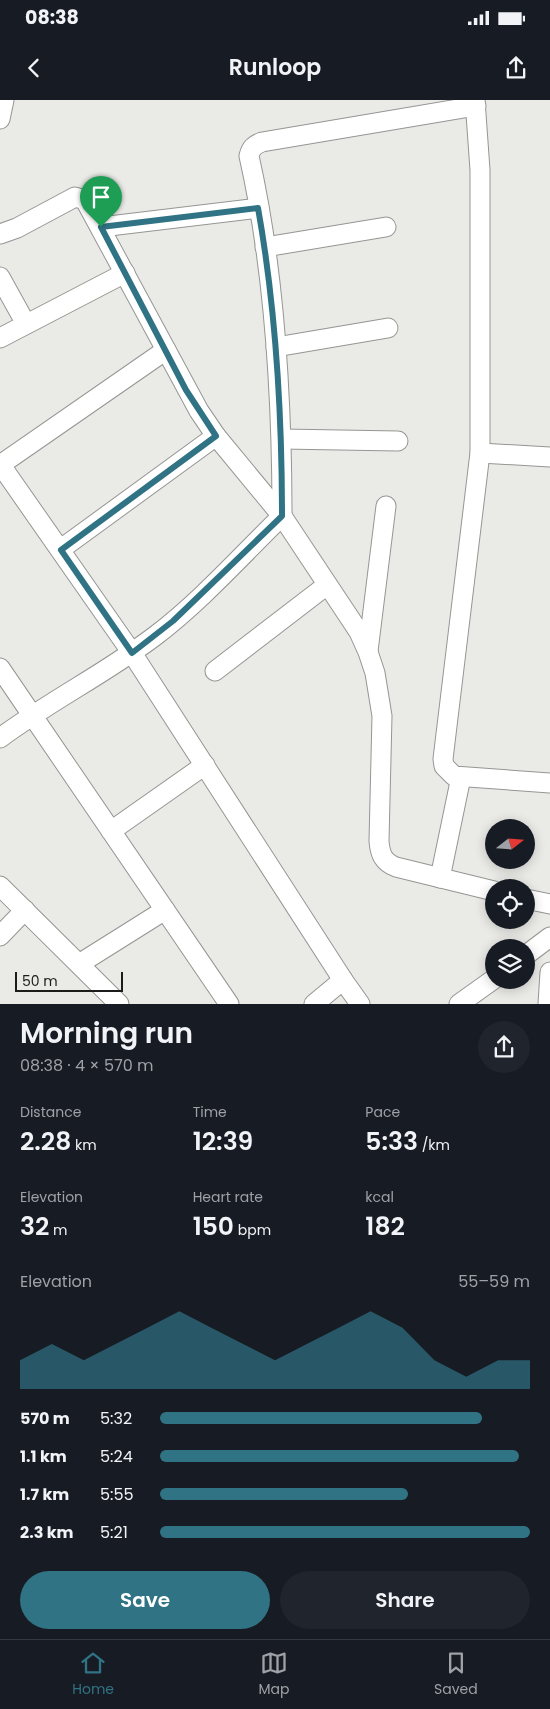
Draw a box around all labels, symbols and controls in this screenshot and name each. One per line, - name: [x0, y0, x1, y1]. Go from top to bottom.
- text: 08:38: [25, 4, 79, 31]
- text: Runloop: [229, 52, 321, 83]
- icon: back: [20, 54, 48, 82]
- icon: share: [502, 54, 530, 82]
- pin: [80, 176, 122, 227]
- icon: arrive: [87, 183, 115, 211]
- north arrow: [485, 819, 535, 869]
- map controls: [485, 819, 535, 989]
- button: locate: [485, 879, 535, 929]
- button: layers: [485, 939, 535, 989]
- scale bar: [15, 969, 122, 992]
- text: 50 m: [22, 971, 58, 991]
- text: Morning run: [20, 1014, 193, 1053]
- button: share: [478, 1021, 530, 1073]
- text: 08:38 · 4 × 570 m: [20, 1054, 154, 1077]
- text: Distance: [20, 1102, 81, 1122]
- text: Time: [193, 1102, 227, 1122]
- text: Pace: [365, 1102, 400, 1122]
- text: 2.28: [20, 1124, 71, 1159]
- text: 12:39: [193, 1124, 253, 1159]
- text: 5:33: [365, 1124, 418, 1159]
- text: km: [71, 1135, 97, 1155]
- text: /km: [418, 1135, 450, 1155]
- text: Elevation: [20, 1187, 83, 1207]
- text: Heart rate: [193, 1187, 263, 1207]
- text: kcal: [365, 1187, 394, 1207]
- text: 32: [20, 1209, 49, 1244]
- text: 150: [193, 1209, 234, 1244]
- text: 182: [365, 1209, 405, 1244]
- text: m: [49, 1220, 68, 1240]
- text: bpm: [234, 1220, 271, 1240]
- text: Elevation: [20, 1270, 92, 1293]
- text: 55–59 m: [458, 1270, 530, 1293]
- text: 570 m: [20, 1407, 70, 1430]
- text: 5:32: [100, 1407, 132, 1430]
- text: 1.1 km: [20, 1445, 67, 1468]
- text: 5:24: [100, 1445, 133, 1468]
- text: 1.7 km: [20, 1483, 69, 1506]
- text: 5:55: [100, 1483, 134, 1506]
- text: 2.3 km: [20, 1521, 74, 1544]
- text: 5:21: [100, 1521, 128, 1544]
- button: Save: [20, 1571, 270, 1629]
- button: Share: [280, 1571, 530, 1629]
- tab: Home: [72, 1649, 114, 1700]
- tab: Map: [259, 1649, 290, 1700]
- tab: Saved: [434, 1649, 478, 1700]

